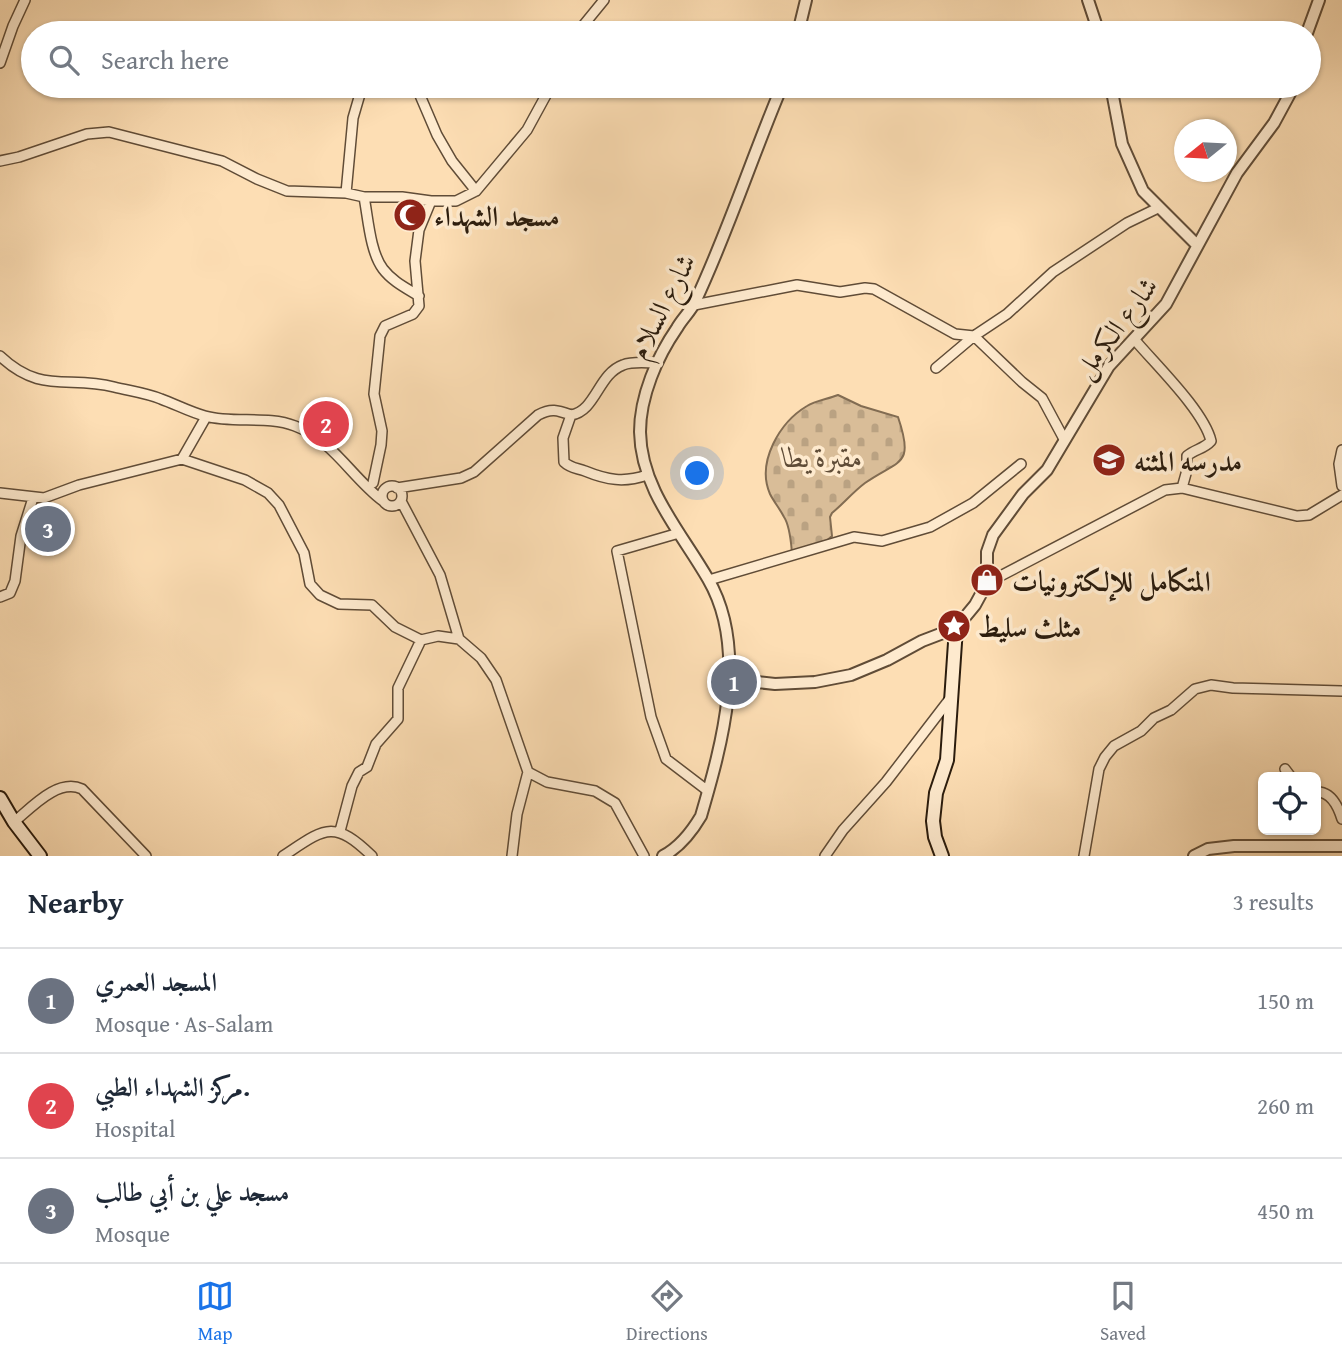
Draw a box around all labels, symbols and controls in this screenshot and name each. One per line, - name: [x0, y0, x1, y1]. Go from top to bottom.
- search box: [21, 21, 1321, 98]
- text: Search here: [101, 40, 229, 79]
- icon: search: [45, 41, 83, 79]
- north arrow: [1174, 119, 1237, 182]
- place label: مسجد الشهداء: [434, 195, 560, 236]
- mosque icon: مسجد الشهداء: [391, 196, 429, 234]
- street label: شارع السلام: [617, 246, 710, 368]
- street label: شارع الكرمل: [1063, 267, 1170, 389]
- pin: 2: [303, 398, 349, 450]
- park label: مقبرة يطا: [780, 436, 863, 477]
- place label: مدرسه المثنه: [1134, 440, 1242, 481]
- school or university icon: مدرسه المثنه: [1090, 441, 1128, 479]
- your location: [680, 456, 714, 490]
- pin: 3: [25, 503, 71, 555]
- place label: المتكامل للإلكترونيات: [1012, 560, 1211, 602]
- shop icon: المتكامل للإلكترونيات: [968, 561, 1006, 599]
- place label: مثلث سليط: [978, 606, 1081, 647]
- place icon: مثلث سليط: [935, 607, 973, 645]
- pin: 1: [711, 656, 757, 708]
- map controls: [1258, 772, 1321, 835]
- button: locate: [1258, 772, 1321, 835]
- text: Nearby: [28, 880, 124, 924]
- text: 3 results: [1233, 885, 1314, 918]
- text: المسجد العمري: [95, 962, 217, 1001]
- text: 1: [45, 984, 57, 1017]
- text: 150 m: [1257, 984, 1314, 1017]
- text: Mosque · As-Salam: [95, 1007, 273, 1040]
- text: مركز الشهداء الطبي.: [95, 1067, 250, 1106]
- text: 2: [45, 1089, 57, 1122]
- text: 260 m: [1257, 1089, 1314, 1122]
- text: Hospital: [95, 1112, 175, 1145]
- text: مسجد علي بن أبي طالب: [95, 1172, 289, 1211]
- text: 3: [45, 1194, 57, 1227]
- text: 450 m: [1257, 1194, 1314, 1227]
- text: Mosque: [95, 1217, 170, 1250]
- tab: Map: [196, 1277, 234, 1347]
- tab: Directions: [626, 1277, 708, 1347]
- tab: Saved: [1100, 1277, 1146, 1347]

